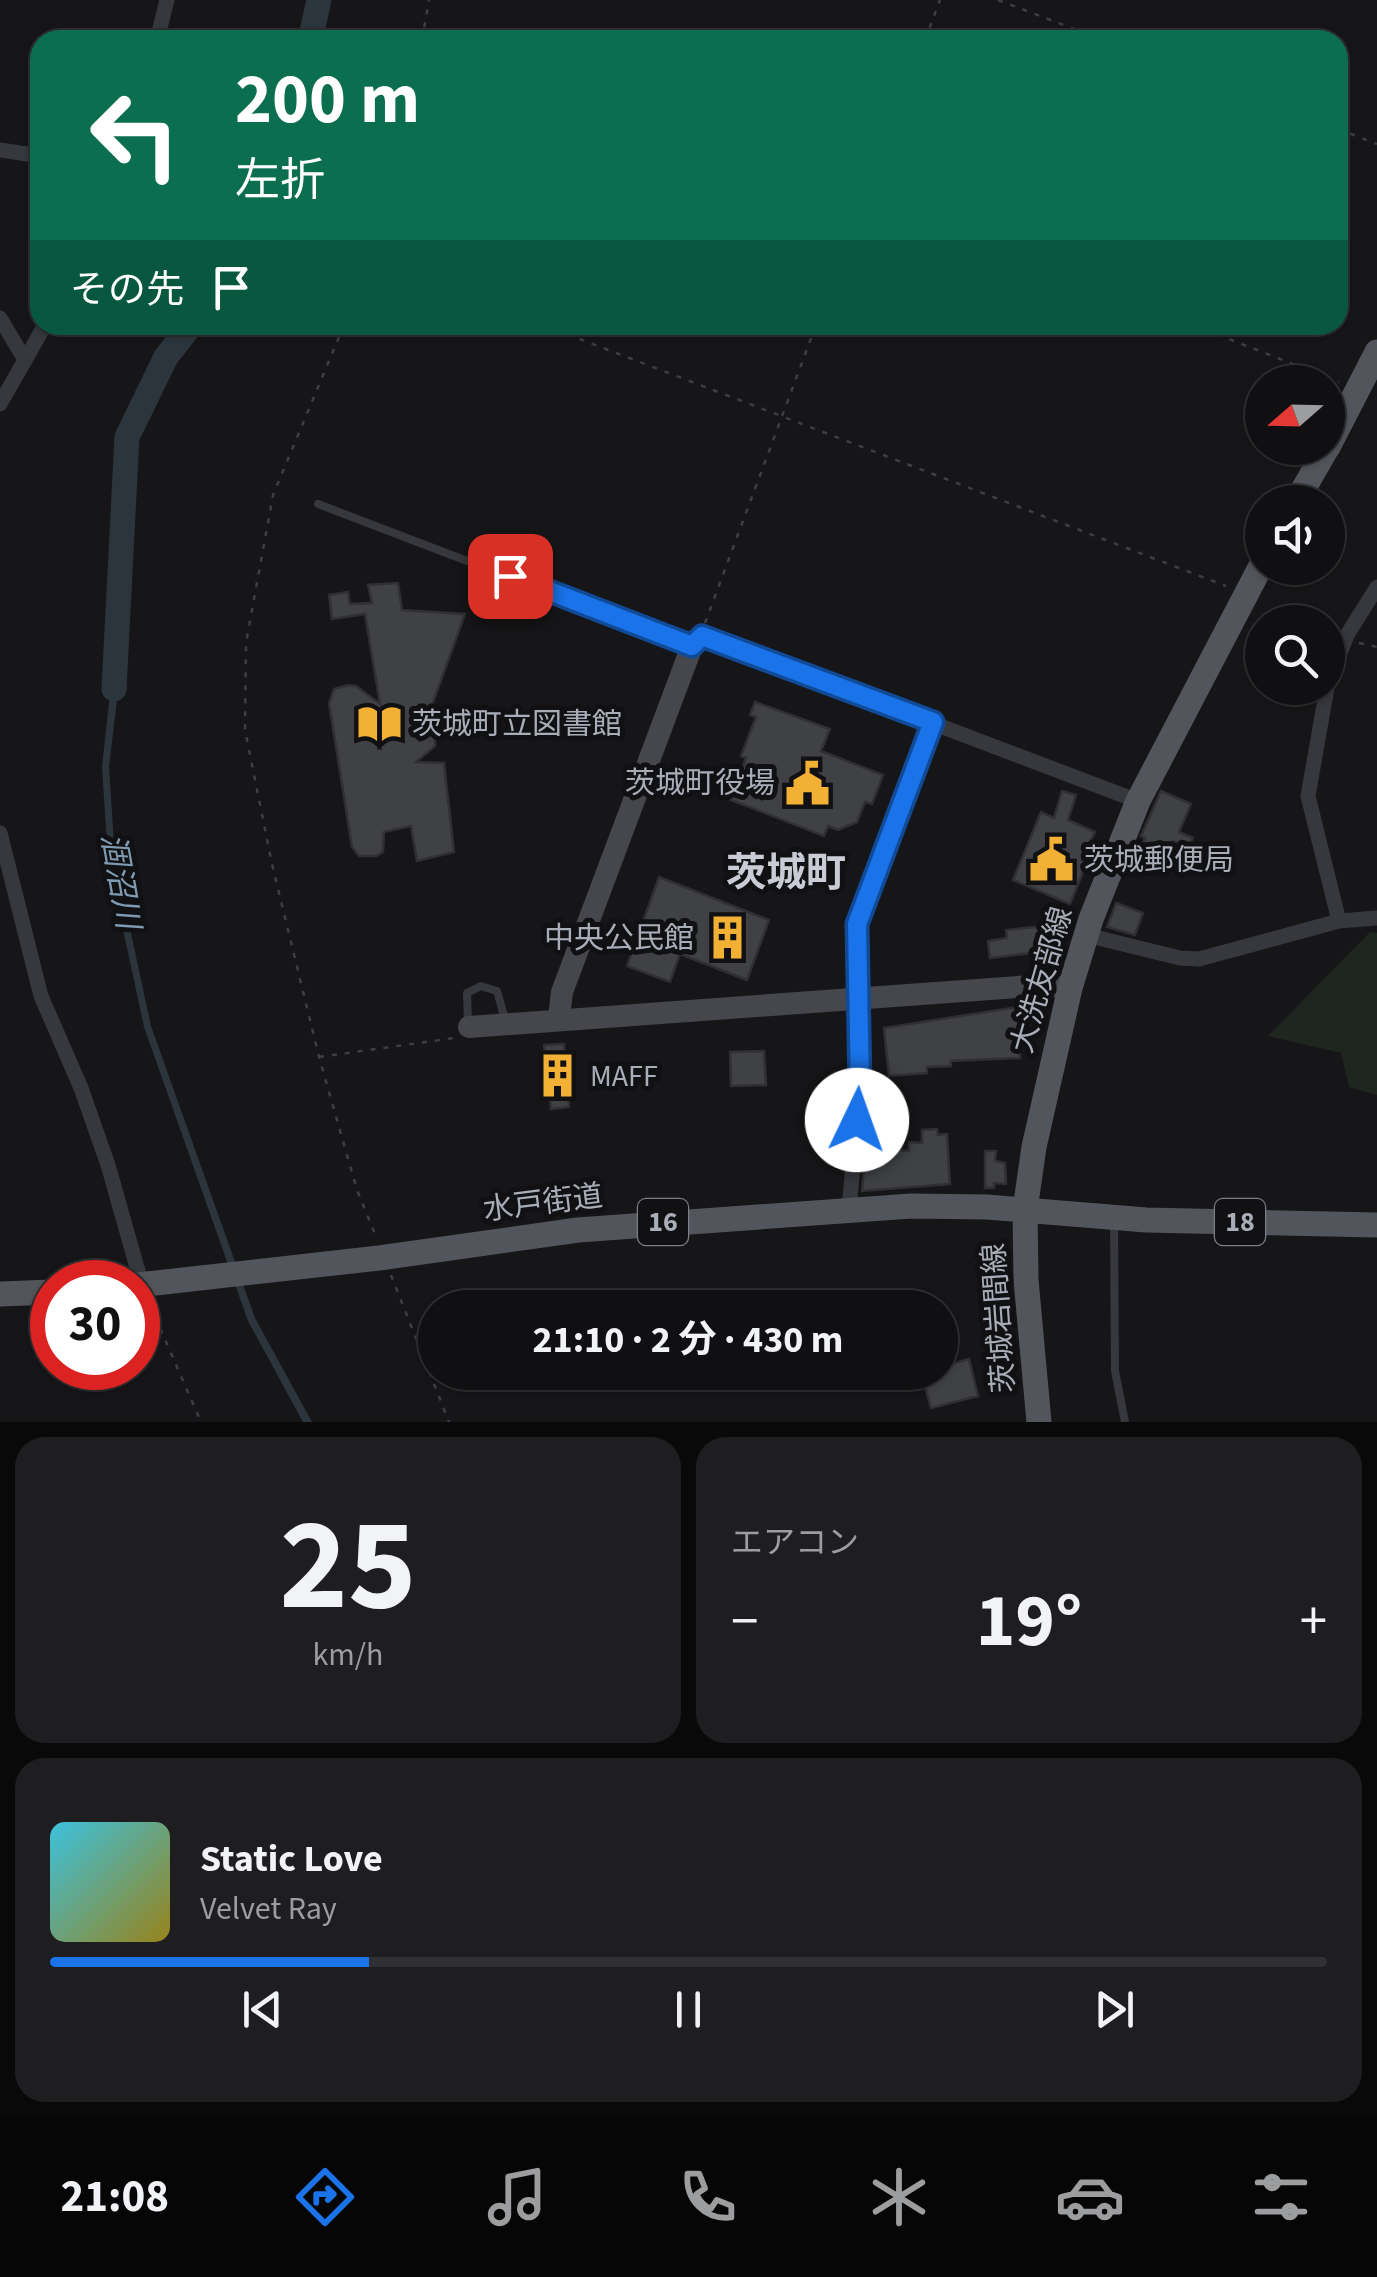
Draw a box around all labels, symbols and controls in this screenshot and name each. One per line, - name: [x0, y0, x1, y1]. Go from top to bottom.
- text: 200 m: [235, 50, 420, 150]
- icon: left: [70, 70, 200, 200]
- text: 左折: [235, 149, 325, 213]
- icon: arrive: [204, 260, 259, 315]
- text: その先: [70, 263, 184, 317]
- north arrow: [1245, 365, 1345, 465]
- map controls: [1245, 365, 1345, 705]
- button: sound: [1245, 485, 1345, 585]
- pin: [468, 534, 553, 619]
- icon: arrive: [483, 549, 538, 604]
- button: search: [1245, 605, 1345, 705]
- library icon: 茨城町立図書館: [355, 700, 403, 748]
- place label: 茨城町立図書館: [412, 703, 622, 746]
- public building icon: 茨城町役場: [784, 759, 832, 807]
- place label: 茨城町役場: [625, 762, 775, 805]
- water label: 涸沼川: [89, 830, 152, 935]
- public building icon: 茨城郵便局: [1027, 836, 1075, 884]
- place label: 茨城郵便局: [1084, 839, 1234, 882]
- district label: 茨城町: [726, 845, 846, 902]
- street label: 大洗友部線: [1001, 902, 1083, 1058]
- building icon: 中央公民館: [703, 914, 751, 962]
- place label: 中央公民館: [544, 917, 694, 960]
- building icon: MAFF: [533, 1052, 581, 1100]
- place label: MAFF: [590, 1055, 658, 1098]
- position arrow: [805, 1068, 909, 1172]
- street label: 水戸街道: [481, 1174, 605, 1232]
- road number: 16: [638, 1199, 688, 1245]
- road number: 18: [1215, 1199, 1265, 1245]
- street label: 茨城岩間線: [972, 1242, 1026, 1394]
- speed limit sign: 30: [30, 1260, 160, 1390]
- text: 21:10 · 2 分 · 430 m: [533, 1313, 843, 1367]
- text: 25: [279, 1474, 417, 1659]
- text: エアコン: [731, 1520, 859, 1566]
- text: 19°: [976, 1568, 1082, 1675]
- text: −: [731, 1583, 758, 1661]
- text: +: [1300, 1583, 1327, 1661]
- text: km/h: [313, 1632, 383, 1678]
- text: Static Love: [200, 1832, 383, 1886]
- text: Velvet Ray: [200, 1886, 337, 1932]
- icon: previous: [235, 1982, 290, 2037]
- icon: pause: [661, 1982, 716, 2037]
- icon: next: [1087, 1982, 1142, 2037]
- icon: directions: [290, 2162, 360, 2232]
- icon: music: [482, 2162, 552, 2232]
- icon: phone: [673, 2162, 743, 2232]
- icon: climate: [864, 2162, 934, 2232]
- icon: car: [1055, 2162, 1125, 2232]
- icon: filters: [1246, 2162, 1316, 2232]
- text: 21:08: [61, 2165, 169, 2229]

